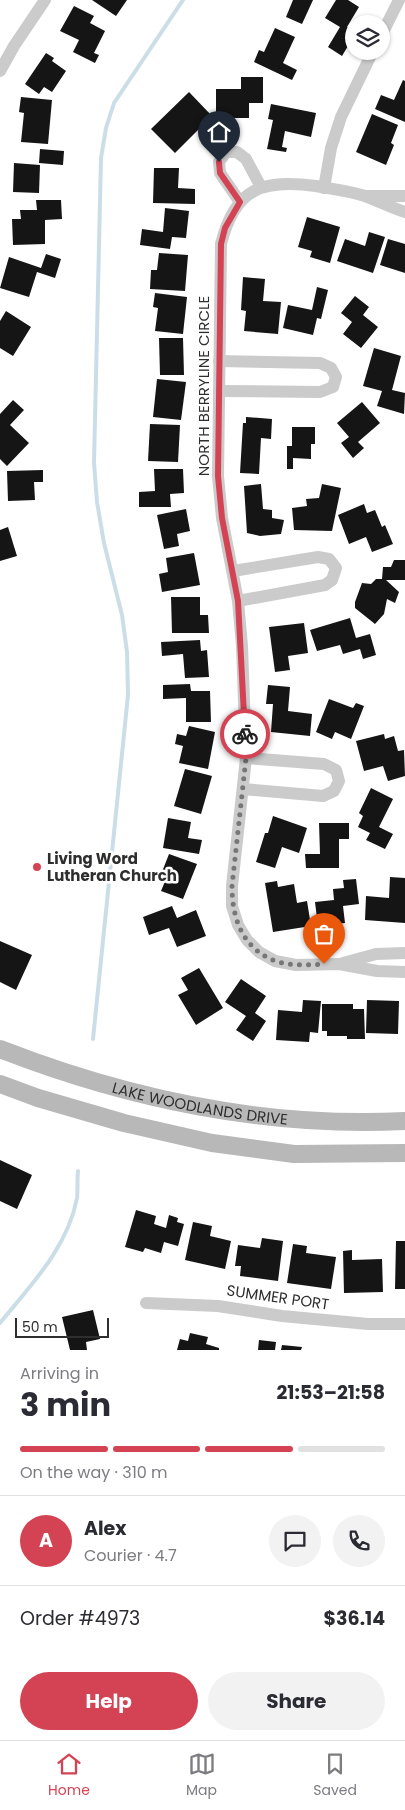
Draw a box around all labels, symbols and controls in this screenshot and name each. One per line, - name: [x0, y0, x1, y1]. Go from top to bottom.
- map controls: [345, 15, 390, 60]
- button: layers: [345, 15, 390, 60]
- pin: [198, 111, 240, 162]
- icon: home: [205, 118, 233, 146]
- street label: NORTH BERRYLINE CIRCLE: [193, 296, 214, 476]
- courier: [220, 709, 270, 759]
- icon: bike: [231, 720, 259, 748]
- place label: Living Word Lutheran Church: [47, 848, 177, 886]
- marker: Living Word Lutheran Church: [31, 861, 43, 873]
- pin: [303, 913, 345, 964]
- icon: bag: [310, 920, 338, 948]
- street label: LAKE WOODLANDS DRIVE: [110, 1076, 289, 1129]
- street label: SUMMER PORT: [225, 1279, 331, 1315]
- scale bar: [15, 1315, 109, 1338]
- text: 50 m: [22, 1317, 58, 1337]
- text: Arriving in: [20, 1362, 99, 1385]
- text: 21:53–21:58: [277, 1379, 385, 1406]
- text: 3 min: [20, 1382, 111, 1427]
- text: On the way · 310 m: [20, 1461, 168, 1484]
- text: Alex: [84, 1515, 126, 1542]
- button: chat: [269, 1515, 321, 1567]
- button: phone: [333, 1515, 385, 1567]
- text: A: [39, 1527, 53, 1554]
- text: Courier · 4.7: [84, 1544, 177, 1567]
- text: Order #4973: [20, 1605, 140, 1632]
- text: $36.14: [324, 1605, 385, 1632]
- button: Help: [20, 1672, 198, 1730]
- button: Share: [208, 1672, 385, 1730]
- tab: Home: [48, 1750, 90, 1801]
- tab: Map: [186, 1750, 217, 1801]
- tab: Saved: [313, 1750, 357, 1801]

